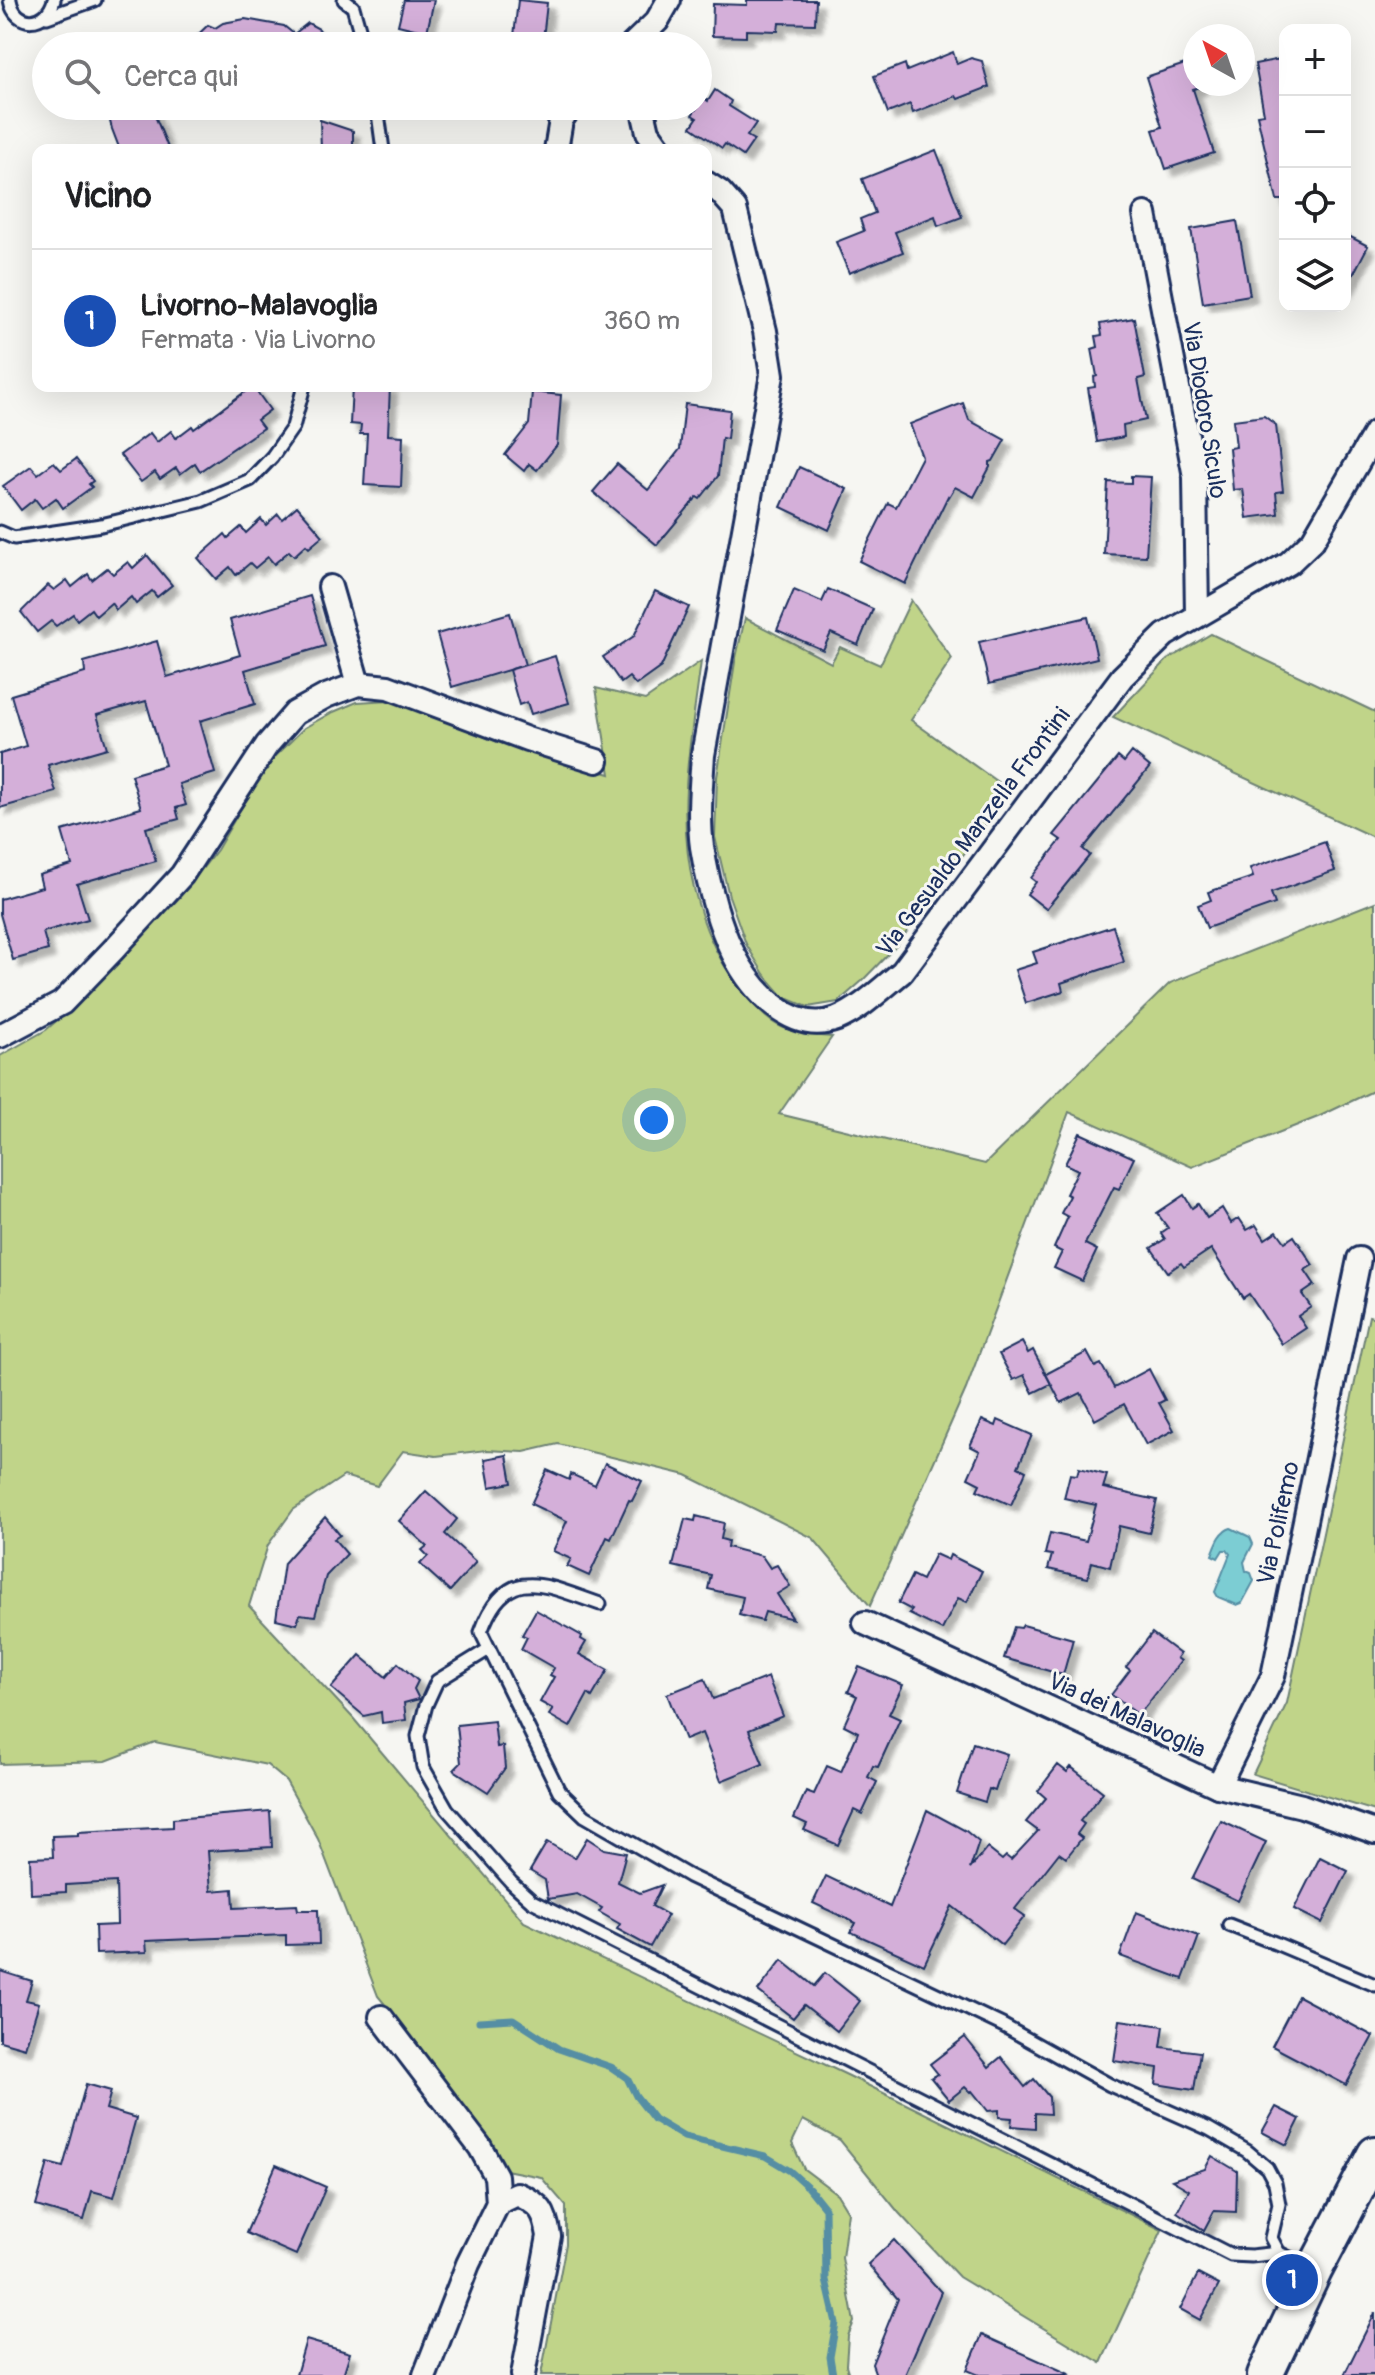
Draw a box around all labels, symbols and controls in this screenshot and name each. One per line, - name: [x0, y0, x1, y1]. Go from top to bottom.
- north arrow: [1183, 24, 1255, 96]
- map controls: [1279, 24, 1351, 312]
- button: +: [1279, 24, 1351, 96]
- search box: [32, 32, 712, 120]
- icon: search: [60, 54, 104, 98]
- text: Cerca qui: [124, 58, 238, 95]
- button: −: [1279, 96, 1351, 168]
- button: locate: [1279, 168, 1351, 240]
- text: Vicino: [64, 175, 152, 218]
- button: layers: [1279, 240, 1351, 312]
- text: Livorno-Malavoglia: [140, 287, 378, 324]
- text: 1: [85, 305, 95, 337]
- text: 360 m: [604, 305, 680, 337]
- street label: Via Diodoro Siculo: [1176, 320, 1233, 501]
- text: Fermata · Via Livorno: [140, 324, 376, 356]
- street label: Via Gesualdo Manzella Frontini: [870, 702, 1077, 963]
- your location: [634, 1100, 674, 1140]
- street label: Via Polifemo: [1251, 1459, 1306, 1587]
- street label: Via dei Malavoglia: [1043, 1666, 1210, 1765]
- pin: 1: [1266, 2250, 1318, 2310]

